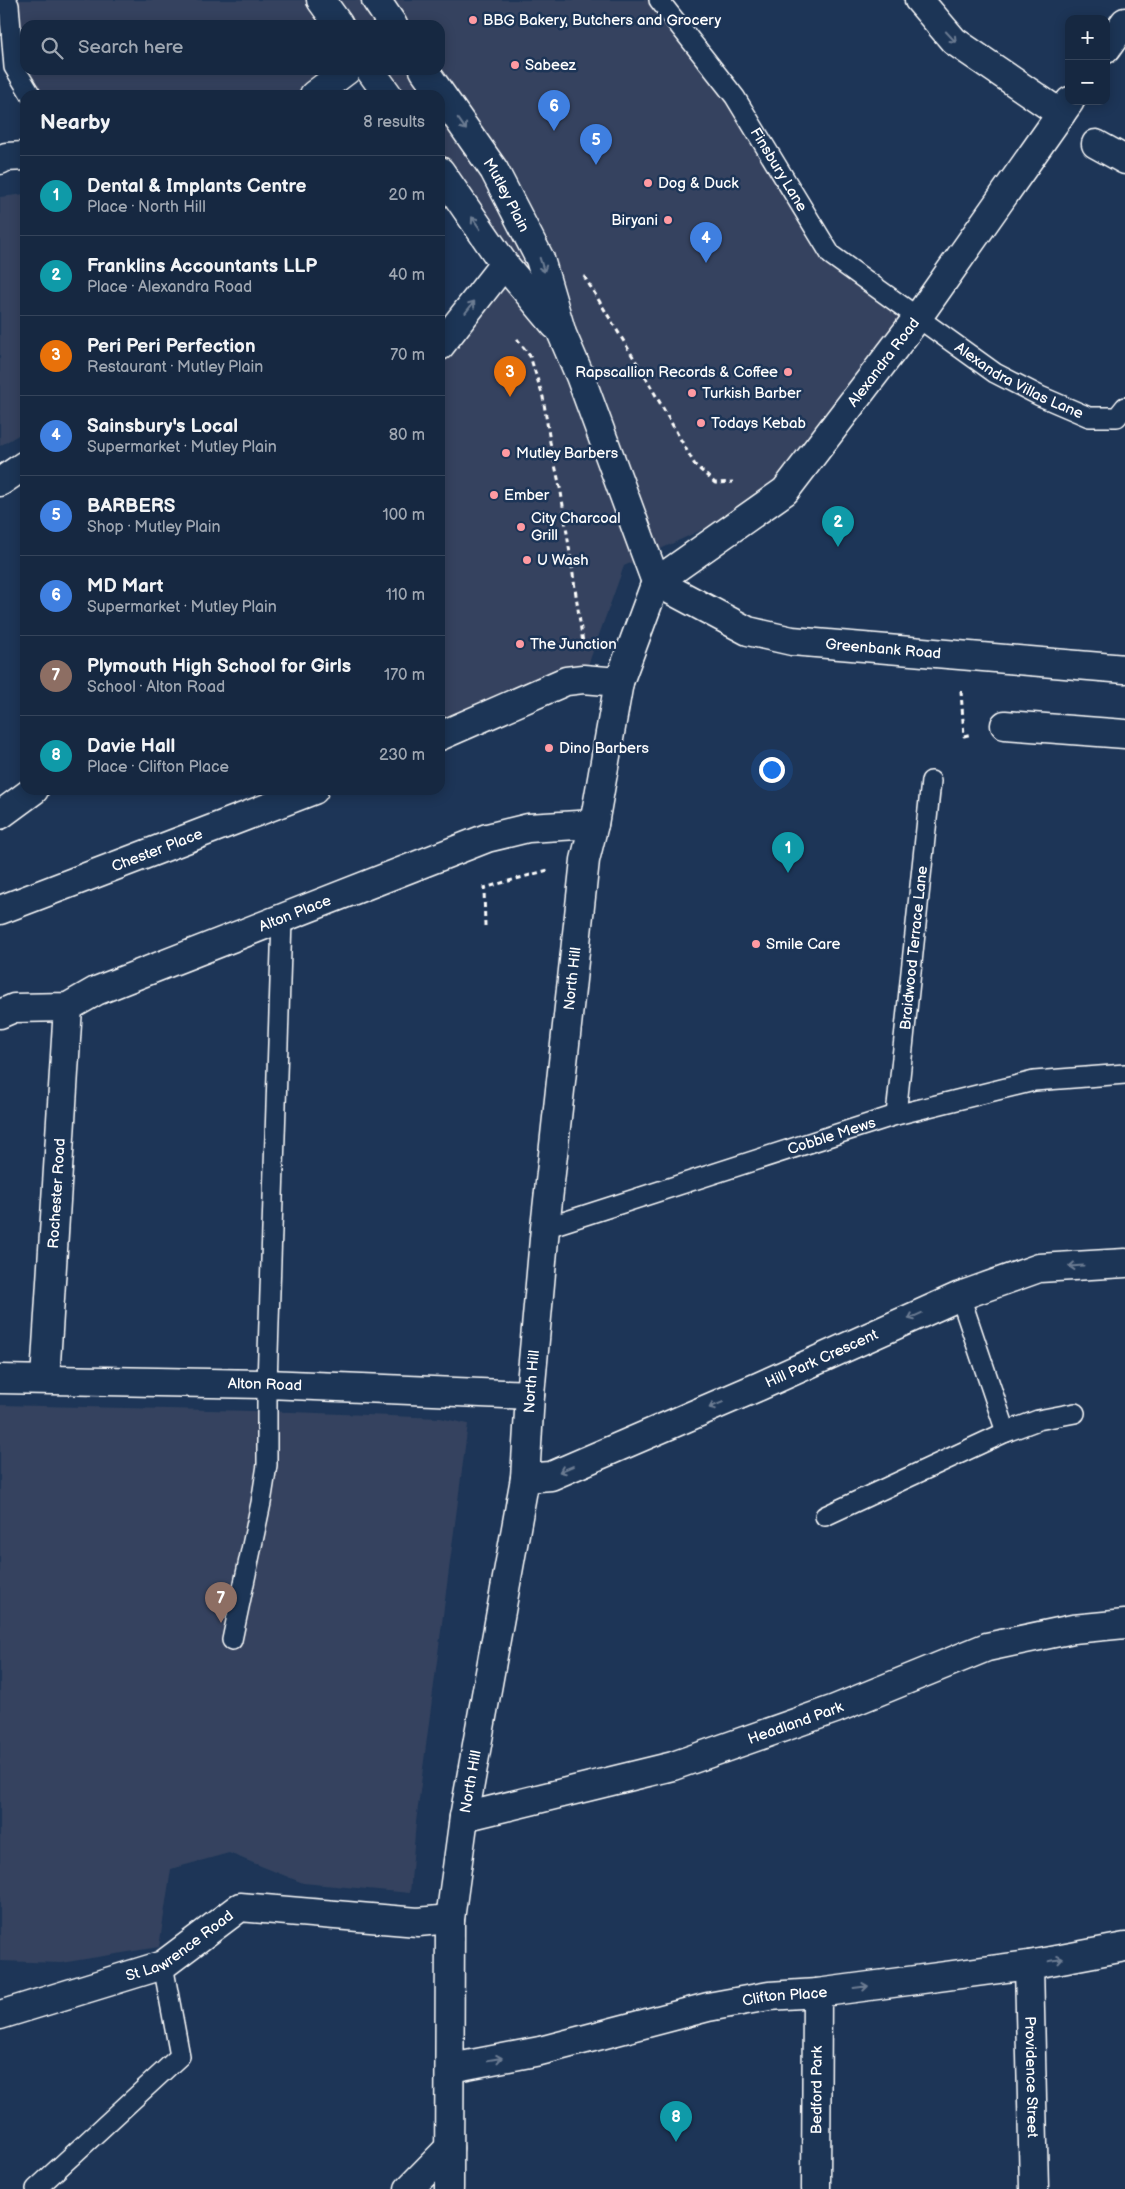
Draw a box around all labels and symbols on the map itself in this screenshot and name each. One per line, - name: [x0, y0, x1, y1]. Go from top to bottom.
- place label: BBG Bakery, Butchers and Grocery: [483, 11, 721, 30]
- marker: BBG Bakery, Butchers and Grocery: [467, 14, 479, 26]
- one-way arrow: [945, 31, 957, 43]
- place label: Sabeez: [525, 56, 577, 75]
- marker: Sabeez: [509, 59, 521, 71]
- pin: 6: [538, 90, 570, 131]
- one-way arrow: [457, 117, 467, 131]
- pin: 5: [580, 124, 612, 165]
- street label: Finsbury Lane: [746, 124, 811, 215]
- street label: Mutley Plain: [479, 155, 533, 235]
- place label: Dog & Duck: [658, 174, 739, 193]
- marker: Dog & Duck: [642, 177, 654, 189]
- place label: Biryani: [611, 211, 658, 230]
- marker: Biryani: [662, 214, 674, 226]
- one-way arrow: [471, 217, 481, 231]
- pin: 4: [690, 222, 722, 263]
- one-way arrow: [538, 257, 547, 272]
- one-way arrow: [464, 301, 475, 314]
- street label: Alexandra Road: [844, 314, 924, 411]
- street label: Alexandra Villas Lane: [951, 338, 1086, 423]
- pin: 3: [494, 356, 526, 397]
- place label: Rapscallion Records & Coffee: [575, 363, 778, 382]
- marker: Rapscallion Records & Coffee: [782, 366, 794, 378]
- place label: Turkish Barber: [702, 384, 802, 403]
- marker: Turkish Barber: [686, 387, 698, 399]
- place label: Todays Kebab: [711, 414, 806, 433]
- marker: Todays Kebab: [695, 417, 707, 429]
- place label: Mutley Barbers: [516, 444, 619, 463]
- marker: Mutley Barbers: [500, 447, 512, 459]
- place label: Ember: [504, 486, 550, 505]
- marker: Ember: [488, 489, 500, 501]
- pin: 2: [822, 506, 854, 547]
- place label: City Charcoal Grill: [531, 509, 621, 545]
- marker: City Charcoal Grill: [515, 521, 527, 533]
- place label: U Wash: [537, 551, 588, 570]
- marker: U Wash: [521, 554, 533, 566]
- place label: The Junction: [530, 635, 617, 654]
- street label: Greenbank Road: [825, 635, 942, 664]
- marker: The Junction: [514, 638, 526, 650]
- place label: Dino Barbers: [559, 739, 649, 758]
- marker: Dino Barbers: [543, 742, 555, 754]
- your location: [759, 757, 785, 783]
- street label: Chester Place: [109, 824, 205, 876]
- pin: 1: [772, 832, 804, 873]
- street label: Braidwood Terrace Lane: [896, 865, 932, 1031]
- street label: Alton Place: [256, 891, 334, 936]
- place label: Smile Care: [766, 935, 840, 954]
- marker: Smile Care: [750, 938, 762, 950]
- street label: North Hill: [560, 946, 585, 1011]
- street label: Cobble Mews: [785, 1113, 879, 1159]
- street label: Rochester Road: [44, 1138, 70, 1249]
- one-way arrow: [1069, 1261, 1085, 1270]
- one-way arrow: [908, 1312, 923, 1322]
- street label: Hill Park Crescent: [762, 1325, 881, 1392]
- street label: North Hill: [520, 1349, 544, 1414]
- street label: Alton Road: [228, 1374, 302, 1395]
- one-way arrow: [709, 1401, 724, 1410]
- one-way arrow: [559, 1465, 574, 1474]
- pin: 7: [205, 1582, 237, 1623]
- street label: Headland Park: [745, 1697, 847, 1749]
- street label: North Hill: [456, 1749, 486, 1815]
- street label: St Lawrence Road: [123, 1906, 237, 1986]
- one-way arrow: [1048, 1955, 1064, 1964]
- one-way arrow: [852, 1982, 868, 1992]
- street label: Clifton Place: [741, 1983, 829, 2011]
- street label: Providence Street: [1020, 2016, 1042, 2138]
- street label: Bedford Park: [807, 2045, 827, 2134]
- one-way arrow: [487, 2054, 503, 2064]
- pin: 8: [660, 2101, 692, 2142]

